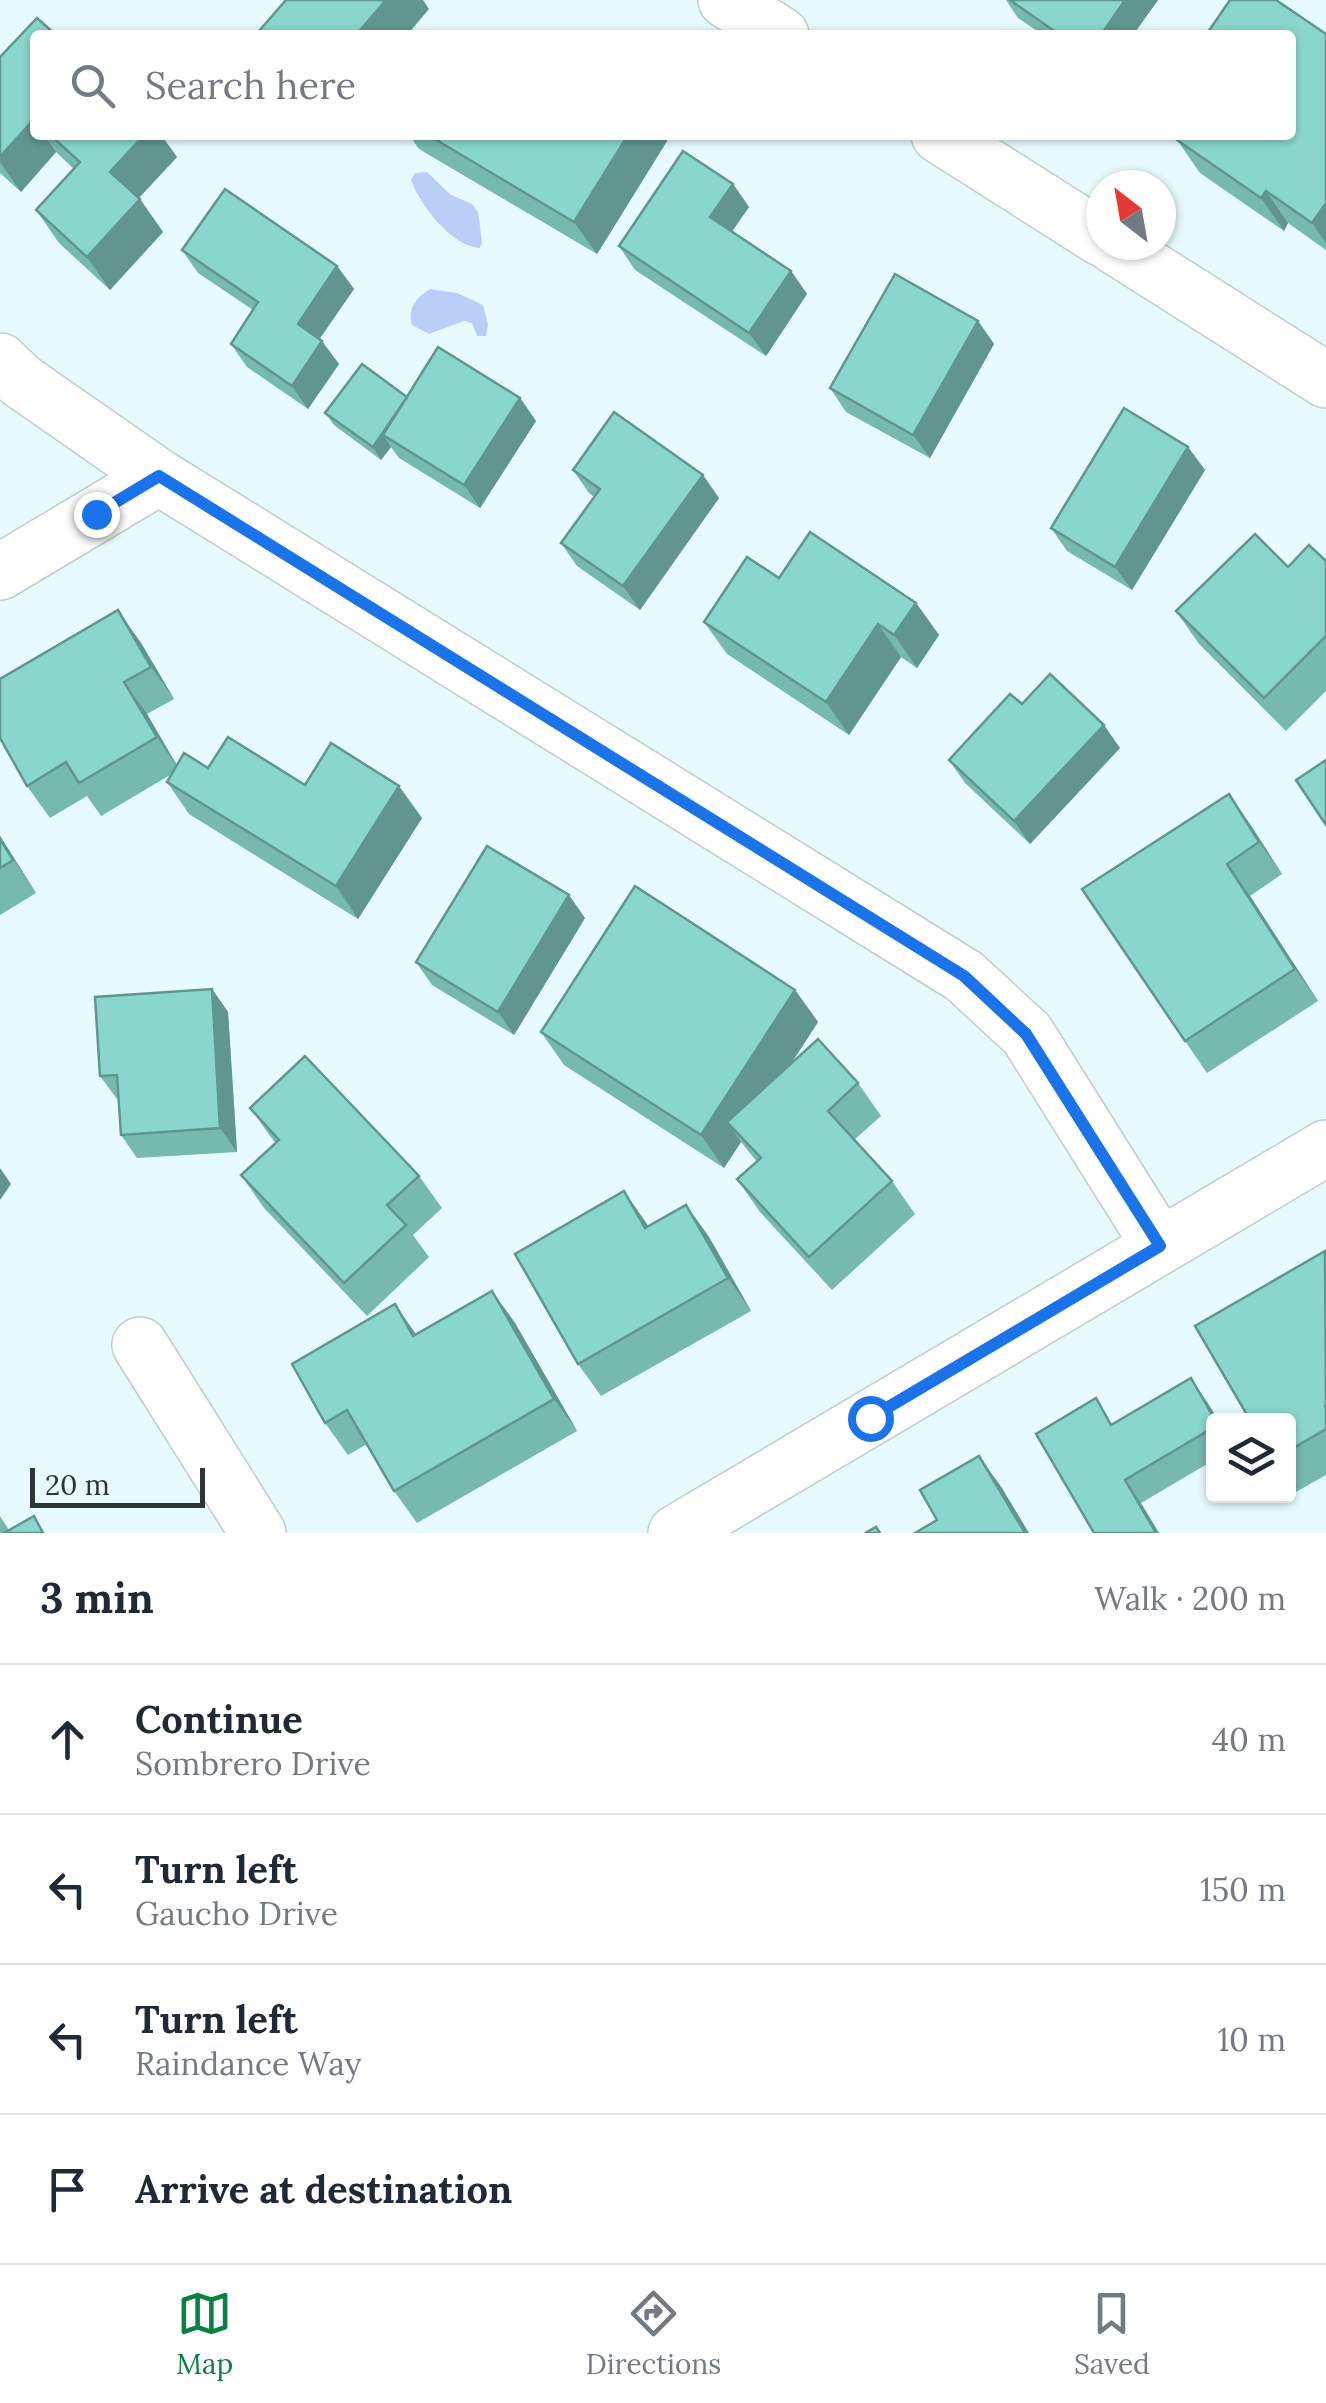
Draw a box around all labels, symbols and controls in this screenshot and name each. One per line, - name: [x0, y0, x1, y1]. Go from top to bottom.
- search box: [30, 30, 1296, 140]
- icon: search: [65, 58, 120, 113]
- text: Search here: [145, 61, 356, 109]
- north arrow: [1086, 170, 1176, 260]
- route end: [74, 492, 120, 538]
- route start: [848, 1396, 894, 1442]
- map controls: [1206, 1413, 1296, 1503]
- button: layers: [1206, 1413, 1296, 1503]
- scale bar: [30, 1463, 205, 1508]
- text: 20 m: [45, 1467, 110, 1503]
- text: 3 min: [40, 1571, 154, 1625]
- text: Walk · 200 m: [1094, 1578, 1286, 1619]
- text: Continue: [135, 1695, 303, 1743]
- icon: ahead: [40, 1712, 95, 1767]
- text: 40 m: [1212, 1719, 1286, 1760]
- text: Sombrero Drive: [135, 1743, 371, 1784]
- text: Turn left: [135, 1845, 298, 1893]
- icon: left: [40, 1862, 95, 1917]
- text: 150 m: [1200, 1869, 1286, 1910]
- text: Gaucho Drive: [135, 1893, 338, 1934]
- text: Turn left: [135, 1995, 298, 2043]
- icon: left: [40, 2012, 95, 2067]
- text: 10 m: [1217, 2019, 1286, 2060]
- text: Raindance Way: [135, 2043, 361, 2084]
- icon: arrive: [40, 2162, 95, 2217]
- text: Arrive at destination: [135, 2165, 512, 2213]
- tab: Map: [176, 2286, 233, 2382]
- tab: Directions: [586, 2286, 721, 2382]
- tab: Saved: [1074, 2286, 1150, 2382]

